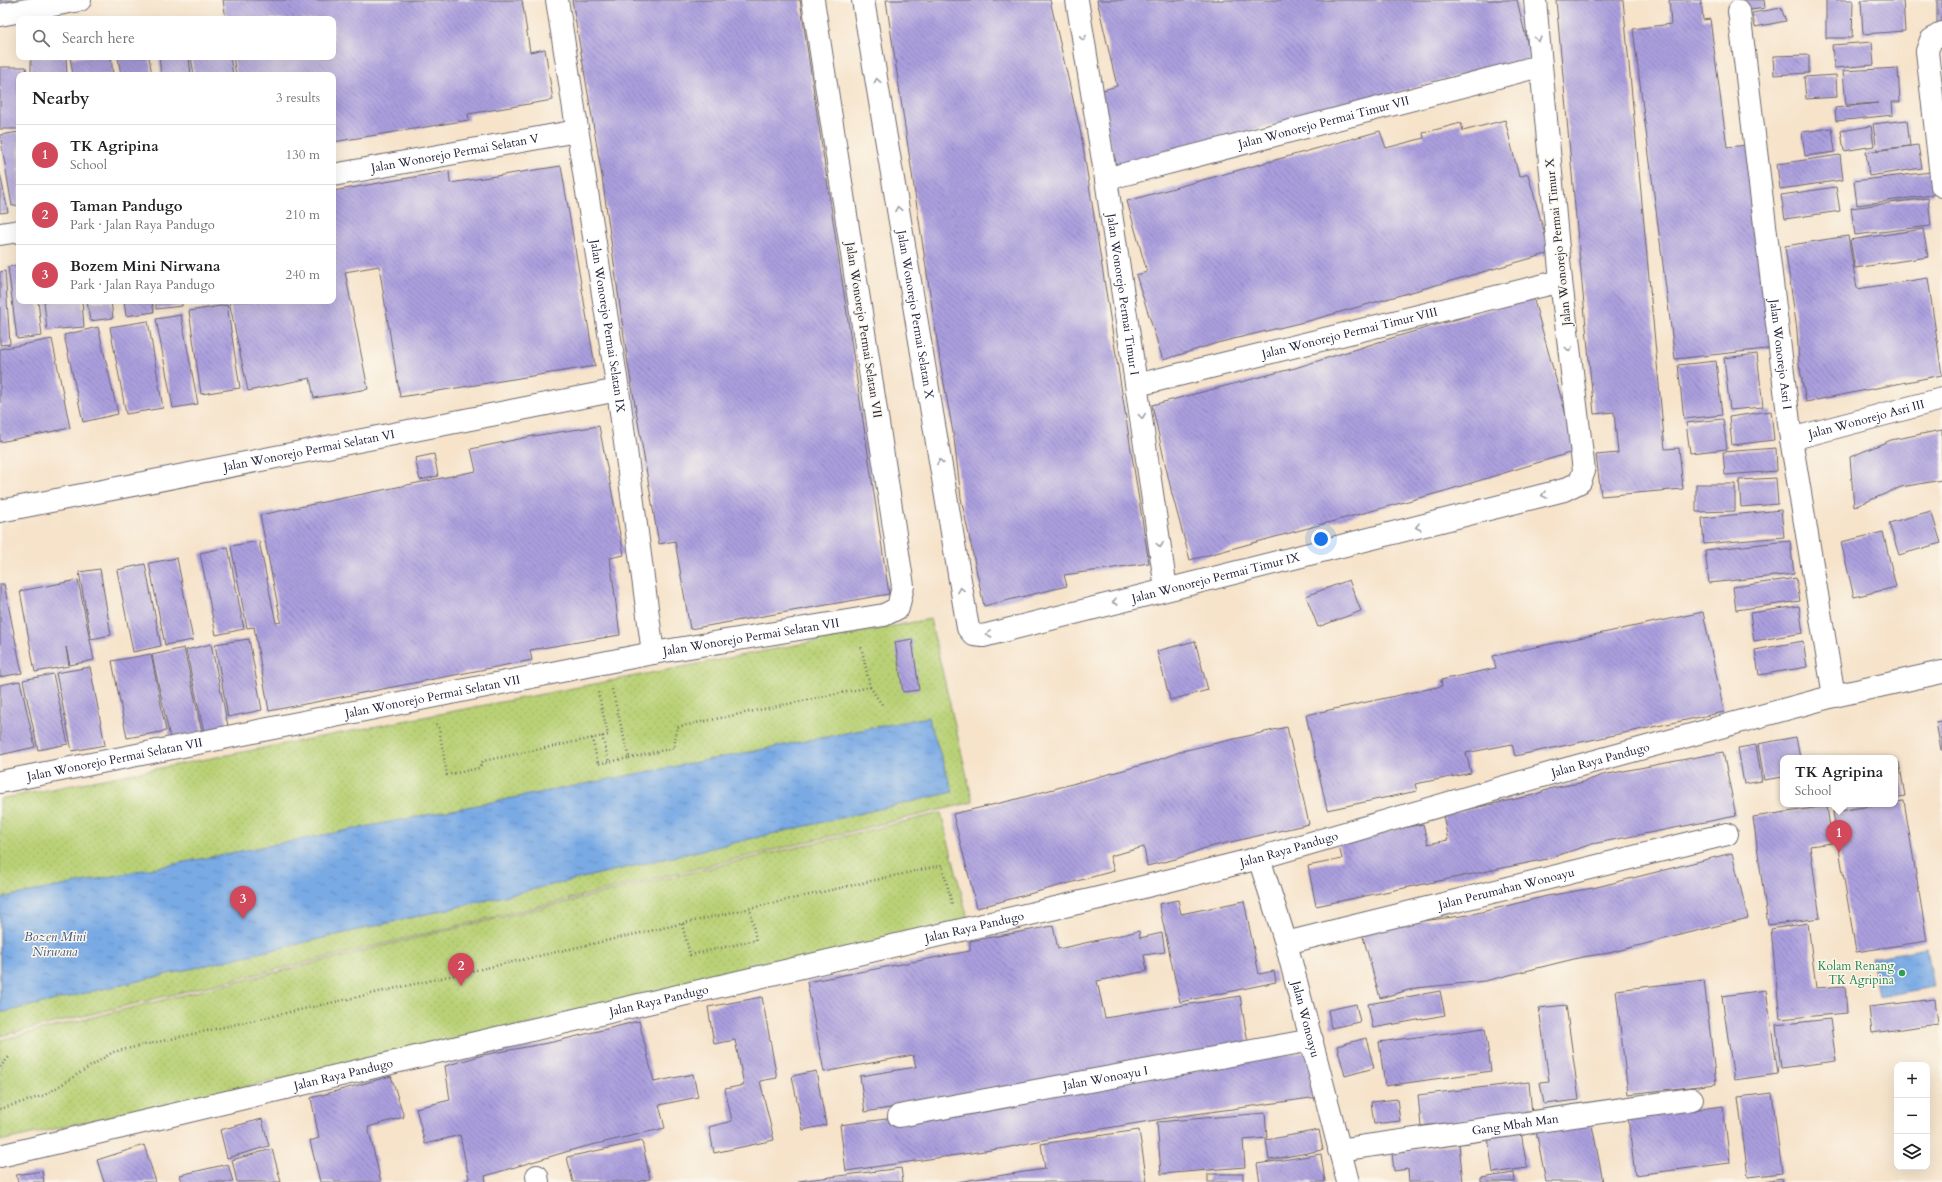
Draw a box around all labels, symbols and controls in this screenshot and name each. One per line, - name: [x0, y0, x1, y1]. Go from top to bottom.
- search box: [16, 16, 336, 60]
- icon: search: [30, 27, 52, 49]
- text: Search here: [62, 28, 135, 48]
- one-way arrow: [1078, 35, 1087, 42]
- one-way arrow: [1533, 36, 1542, 42]
- one-way arrow: [873, 78, 881, 84]
- text: Nearby: [32, 87, 89, 110]
- text: 3 results: [276, 89, 320, 107]
- street label: Jalan Wonorejo Permai Timur VII: [1235, 92, 1411, 153]
- street label: Jalan Wonorejo Permai Selatan V: [368, 130, 540, 176]
- text: TK Agripina: [70, 136, 159, 156]
- text: 1: [42, 146, 48, 164]
- text: 130 m: [286, 146, 320, 164]
- text: School: [70, 156, 107, 174]
- street label: Jalan Wonorejo Permai Timur X: [1541, 157, 1575, 329]
- text: Taman Pandugo: [70, 196, 183, 216]
- text: 2: [42, 206, 48, 224]
- text: 210 m: [286, 206, 320, 224]
- one-way arrow: [894, 206, 903, 212]
- street label: Jalan Wonorejo Permai Timur I: [1103, 211, 1143, 376]
- text: Park · Jalan Raya Pandugo: [70, 216, 215, 234]
- street label: Jalan Wonorejo Permai Selatan X: [893, 227, 938, 401]
- street label: Jalan Wonorejo Permai Selatan IX: [586, 236, 629, 414]
- street label: Jalan Wonorejo Permai Selatan VII: [842, 239, 886, 419]
- text: Bozem Mini Nirwana: [70, 256, 220, 276]
- text: 3: [42, 266, 48, 284]
- text: 240 m: [286, 266, 320, 284]
- text: Park · Jalan Raya Pandugo: [70, 276, 215, 294]
- street label: Jalan Wonorejo Asri I: [1766, 296, 1795, 411]
- street label: Jalan Wonorejo Permai Timur VIII: [1258, 304, 1439, 363]
- one-way arrow: [1564, 346, 1573, 352]
- street label: Jalan Wonorejo Asri III: [1805, 396, 1926, 443]
- one-way arrow: [1137, 413, 1146, 419]
- street label: Jalan Wonorejo Permai Selatan VI: [220, 426, 396, 475]
- one-way arrow: [936, 459, 945, 465]
- one-way arrow: [1541, 491, 1547, 499]
- one-way arrow: [1414, 522, 1421, 530]
- your location: [1311, 529, 1331, 549]
- one-way arrow: [1155, 542, 1164, 548]
- street label: Jalan Wonorejo Permai Timur IX: [1128, 549, 1302, 607]
- one-way arrow: [958, 587, 966, 593]
- one-way arrow: [1112, 597, 1119, 606]
- street label: Jalan Wonorejo Permai Selatan VII: [660, 615, 840, 660]
- one-way arrow: [986, 629, 993, 638]
- street label: Jalan Wonorejo Permai Selatan VII: [342, 671, 522, 722]
- street label: Jalan Wonorejo Permai Selatan VII: [24, 734, 204, 785]
- street label: Jalan Raya Pandugo: [1547, 739, 1652, 781]
- popup: [1780, 755, 1898, 807]
- text: TK Agripina: [1795, 762, 1883, 782]
- text: School: [1795, 782, 1832, 800]
- pin: 1: [1826, 820, 1852, 853]
- street label: Jalan Raya Pandugo: [1236, 827, 1340, 871]
- street label: Jalan Perumahan Wonoayu: [1435, 864, 1576, 914]
- pin: 3: [230, 886, 256, 919]
- street label: Jalan Raya Pandugo: [921, 908, 1026, 947]
- water label: Bozen Mini Nirwana: [24, 928, 86, 961]
- pin: 2: [448, 953, 474, 986]
- place label: Kolam Renang TK Agripina: [1818, 958, 1895, 988]
- marker: Kolam Renang TK Agripina: [1897, 968, 1907, 978]
- street label: Jalan Wonoayu: [1288, 977, 1324, 1060]
- street label: Jalan Raya Pandugo: [606, 981, 710, 1020]
- street label: Jalan Raya Pandugo: [290, 1055, 395, 1094]
- street label: Jalan Wonoayu I: [1060, 1062, 1149, 1094]
- map controls: [1894, 1062, 1930, 1170]
- button: +: [1894, 1062, 1930, 1098]
- button: −: [1894, 1098, 1930, 1134]
- street label: Gang Mbah Man: [1471, 1110, 1560, 1139]
- button: layers: [1894, 1134, 1930, 1170]

